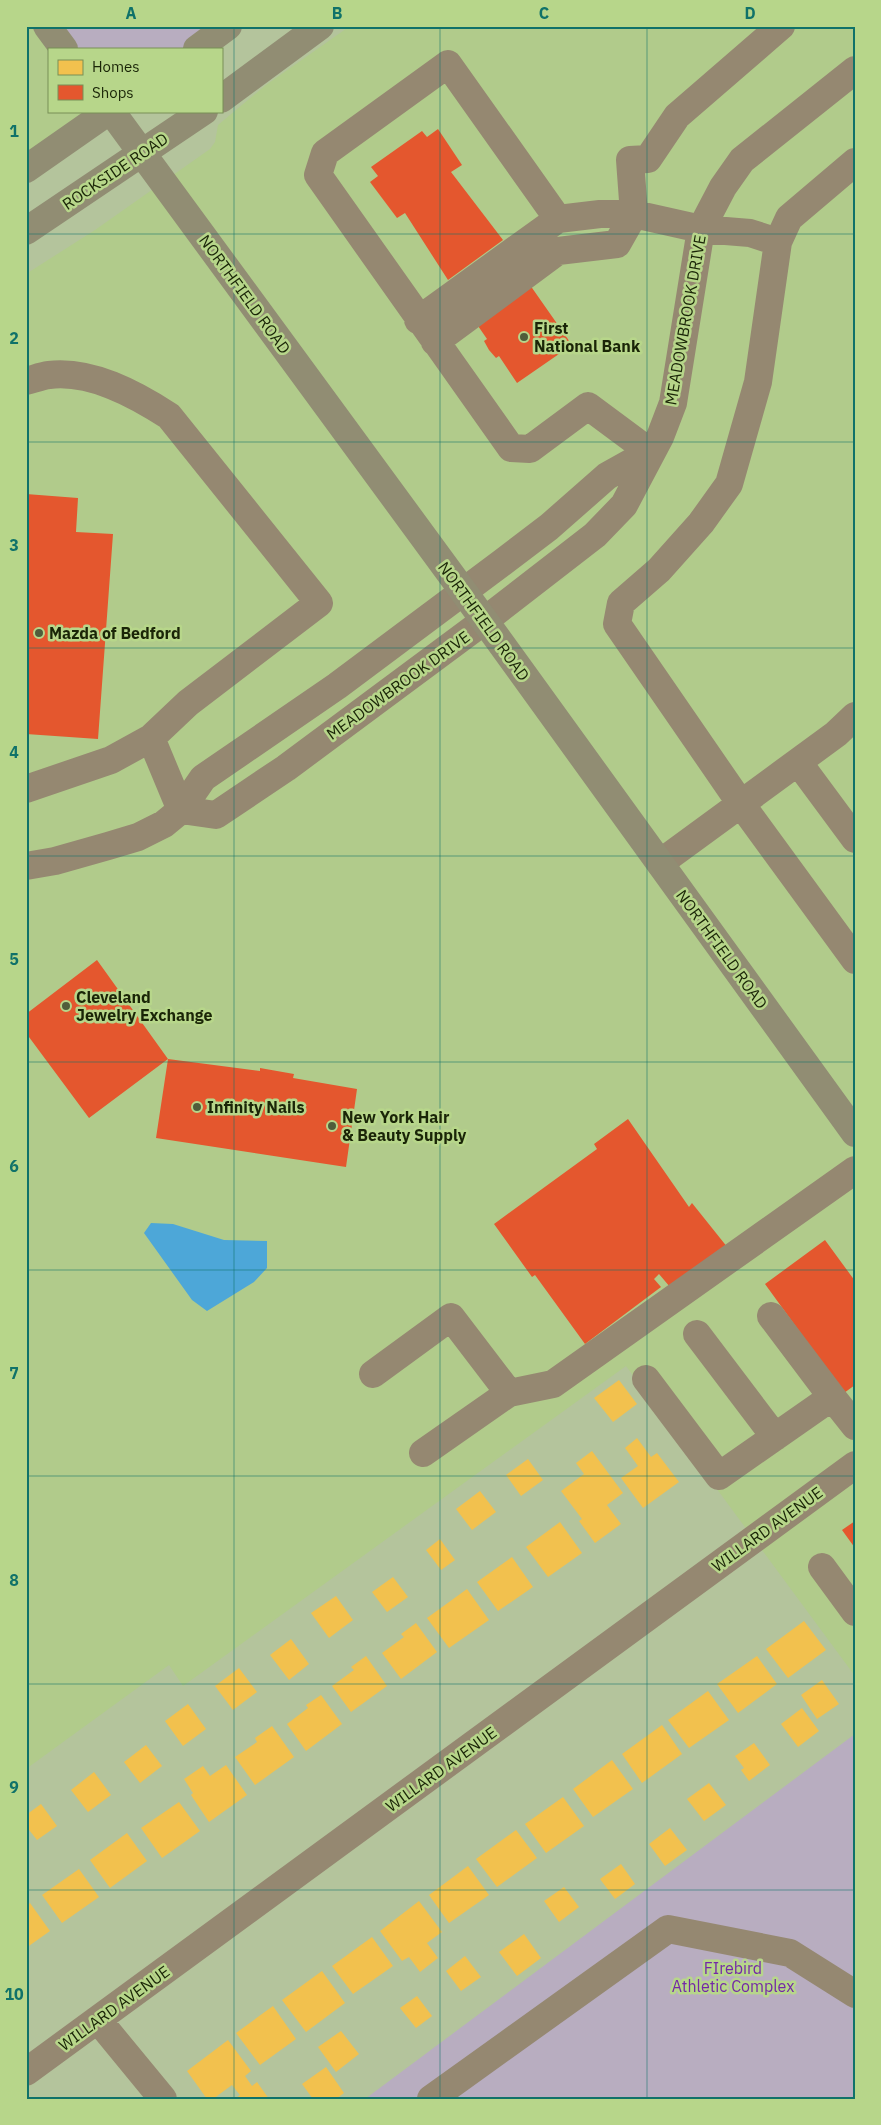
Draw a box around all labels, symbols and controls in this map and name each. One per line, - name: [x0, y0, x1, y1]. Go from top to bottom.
- text: A: [126, 3, 137, 23]
- text: B: [332, 3, 343, 23]
- text: C: [539, 3, 549, 23]
- text: D: [744, 3, 756, 23]
- legend: [48, 48, 222, 112]
- text: Homes: [92, 57, 140, 76]
- text: Shops: [92, 83, 134, 102]
- text: 1: [9, 121, 19, 141]
- street label: ROCKSIDE ROAD: [58, 128, 172, 214]
- street label: NORTHFIELD ROAD: [195, 231, 295, 357]
- street label: MEADOWBROOK DRIVE: [660, 233, 710, 407]
- place label: First National Bank: [534, 318, 641, 356]
- text: 2: [9, 328, 19, 348]
- marker: First National Bank: [518, 331, 530, 343]
- text: 3: [9, 535, 19, 555]
- street label: NORTHFIELD ROAD: [434, 558, 534, 684]
- place label: Mazda of Bedford: [49, 623, 181, 643]
- street label: MEADOWBROOK DRIVE: [322, 626, 474, 744]
- marker: Mazda of Bedford: [33, 627, 45, 639]
- text: 4: [9, 742, 19, 762]
- street label: NORTHFIELD ROAD: [672, 886, 772, 1012]
- text: 5: [9, 949, 19, 969]
- place label: Cleveland Jewelry Exchange: [76, 987, 212, 1025]
- marker: Cleveland Jewelry Exchange: [60, 1000, 72, 1012]
- place label: Infinity Nails: [207, 1097, 305, 1117]
- marker: Infinity Nails: [191, 1101, 203, 1113]
- place label: New York Hair & Beauty Supply: [342, 1107, 467, 1145]
- marker: New York Hair & Beauty Supply: [326, 1120, 338, 1132]
- text: 6: [9, 1156, 19, 1176]
- text: 7: [9, 1363, 19, 1383]
- street label: WILLARD AVENUE: [708, 1482, 826, 1576]
- text: 8: [9, 1570, 19, 1590]
- street label: WILLARD AVENUE: [382, 1722, 500, 1816]
- text: 9: [9, 1777, 19, 1797]
- park label: FIrebird Athletic Complex: [672, 1958, 794, 1996]
- street label: WILLARD AVENUE: [55, 1961, 173, 2055]
- text: 10: [4, 1984, 24, 2004]

